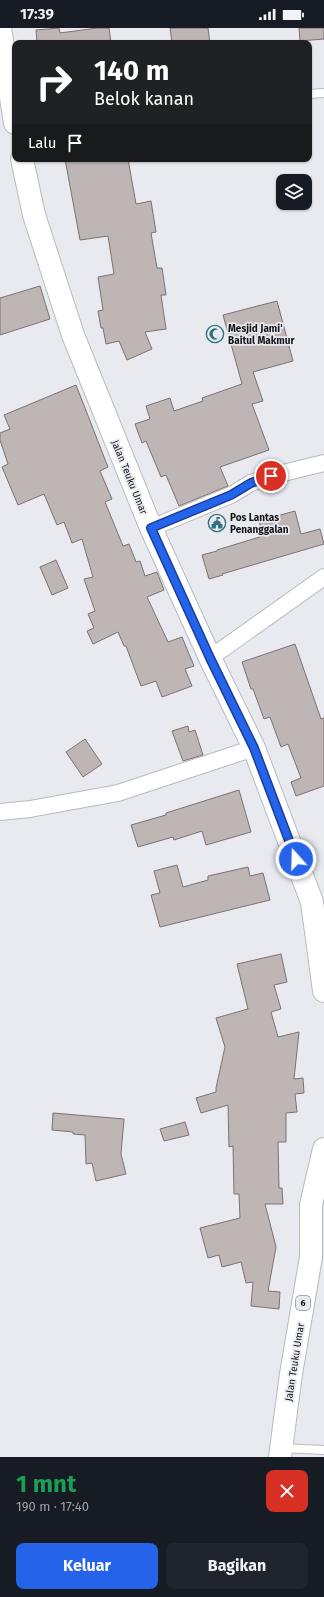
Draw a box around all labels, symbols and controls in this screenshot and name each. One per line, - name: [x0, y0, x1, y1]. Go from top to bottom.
- text: 17:39: [20, 5, 54, 23]
- text: 140 m: [94, 54, 170, 87]
- icon: right: [28, 56, 80, 108]
- text: Belok kanan: [94, 88, 194, 110]
- icon: arrive: [64, 132, 86, 154]
- text: Lalu: [28, 134, 56, 152]
- map controls: [276, 174, 312, 210]
- button: layers: [276, 174, 312, 210]
- place label: Mesjid Jami' Baitul Makmur: [228, 323, 295, 347]
- mosque icon: Mesjid Jami' Baitul Makmur: [205, 324, 225, 344]
- street label: Jalan Teuku Umar: [109, 438, 150, 516]
- pin: [254, 459, 288, 493]
- icon: arrive: [260, 465, 282, 487]
- place label: Pos Lantas Penanggalan: [230, 512, 289, 536]
- public building icon: Pos Lantas Penanggalan: [207, 513, 227, 533]
- position arrow: [275, 838, 317, 880]
- road number: 6: [296, 1296, 310, 1310]
- street label: Jalan Teuku Umar: [283, 1322, 307, 1402]
- text: 1 mnt: [16, 1470, 76, 1498]
- button: close: [266, 1470, 308, 1512]
- text: 190 m · 17:40: [16, 1499, 89, 1514]
- button: Keluar: [16, 1543, 158, 1589]
- button: Bagikan: [166, 1543, 308, 1589]

